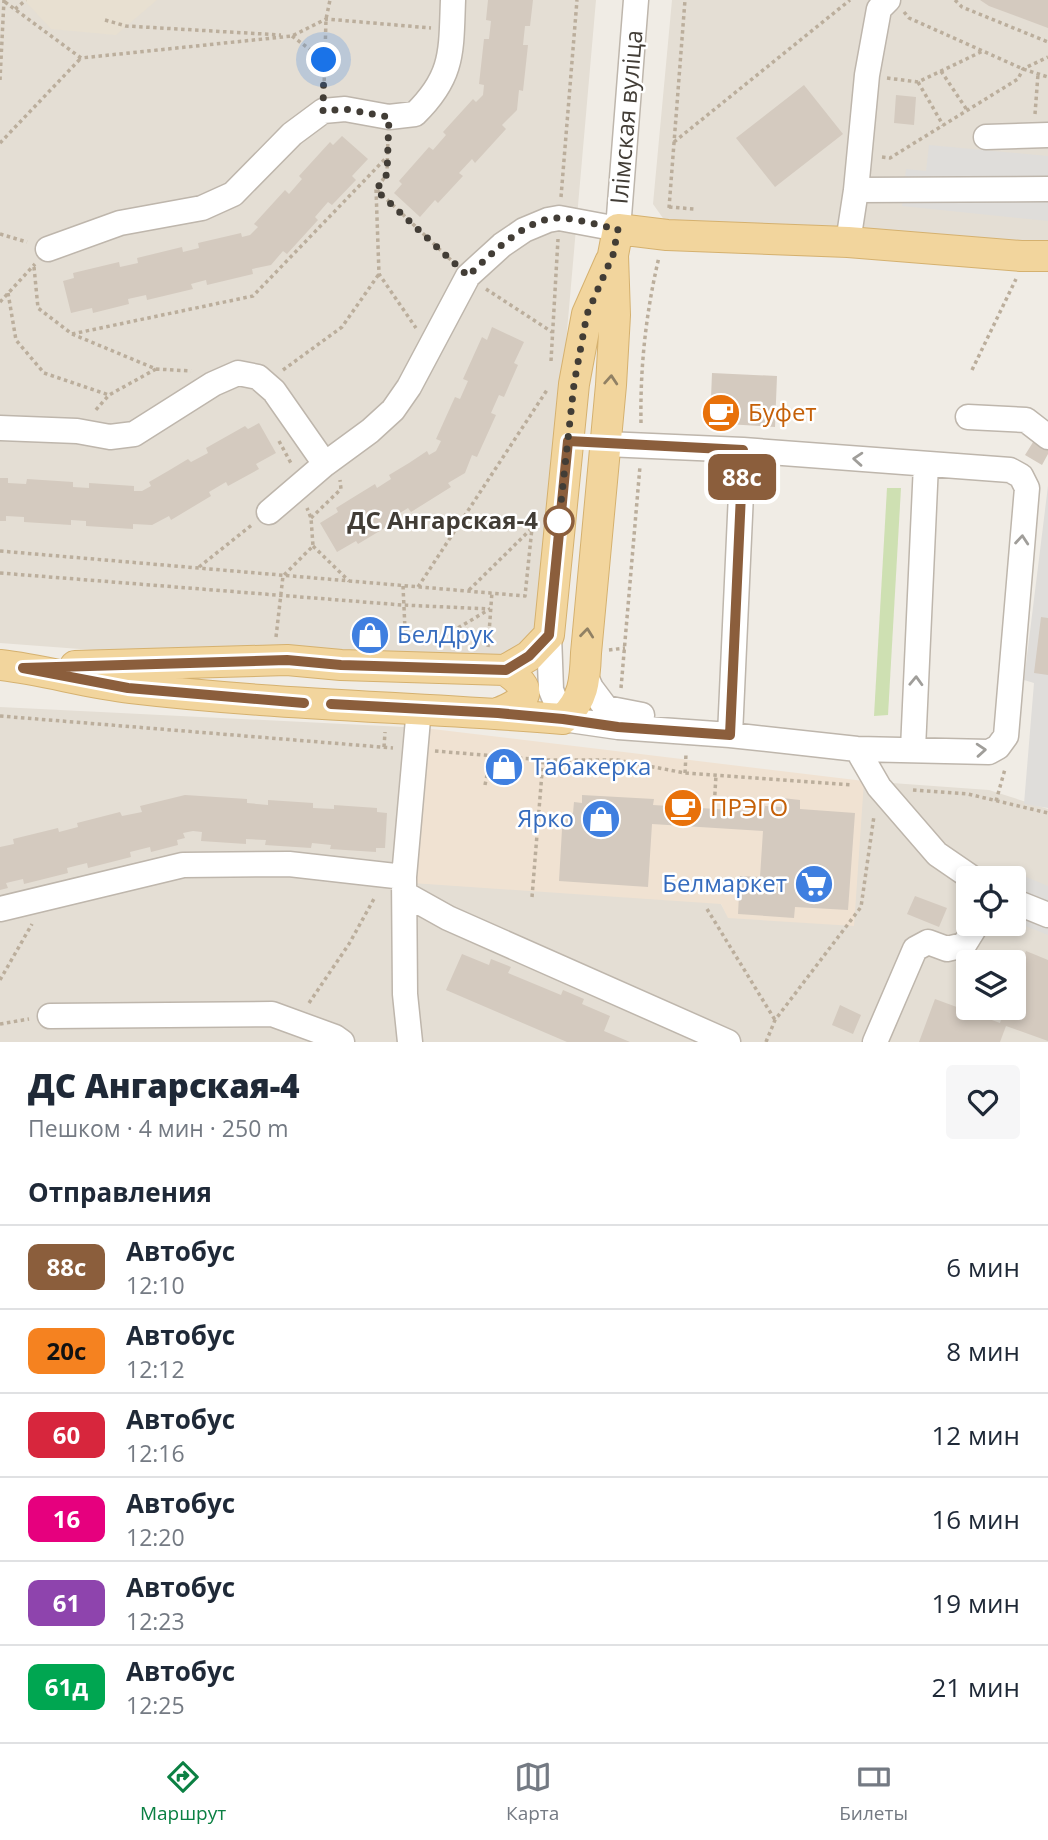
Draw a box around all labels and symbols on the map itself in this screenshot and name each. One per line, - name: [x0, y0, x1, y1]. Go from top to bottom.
- street label: Ілімская вуліца: [601, 28, 650, 205]
- your location: [306, 42, 341, 77]
- one-way arrow: [603, 374, 618, 385]
- cafe icon: Буфет: [700, 392, 742, 434]
- place label: Буфет: [748, 395, 817, 428]
- one-way arrow: [852, 452, 863, 467]
- line badge: 88с: [702, 454, 782, 500]
- place label: ДС Ангарская-4: [347, 503, 538, 536]
- marker: ДС Ангарская-4: [544, 506, 574, 536]
- one-way arrow: [1014, 535, 1029, 546]
- shop icon: БелДрук: [349, 614, 391, 656]
- place label: БелДрук: [397, 617, 495, 650]
- one-way arrow: [580, 628, 595, 639]
- one-way arrow: [909, 675, 924, 686]
- one-way arrow: [976, 743, 987, 758]
- shop icon: Табакерка: [483, 746, 525, 788]
- place label: Табакерка: [531, 749, 651, 782]
- cafe icon: ПРЭГО: [662, 787, 704, 829]
- place label: ПРЭГО: [710, 790, 788, 823]
- shop icon: Ярко: [580, 798, 622, 840]
- place label: Ярко: [517, 801, 574, 834]
- supermarket icon: Белмаркет: [793, 863, 835, 905]
- place label: Белмаркет: [662, 866, 787, 899]

